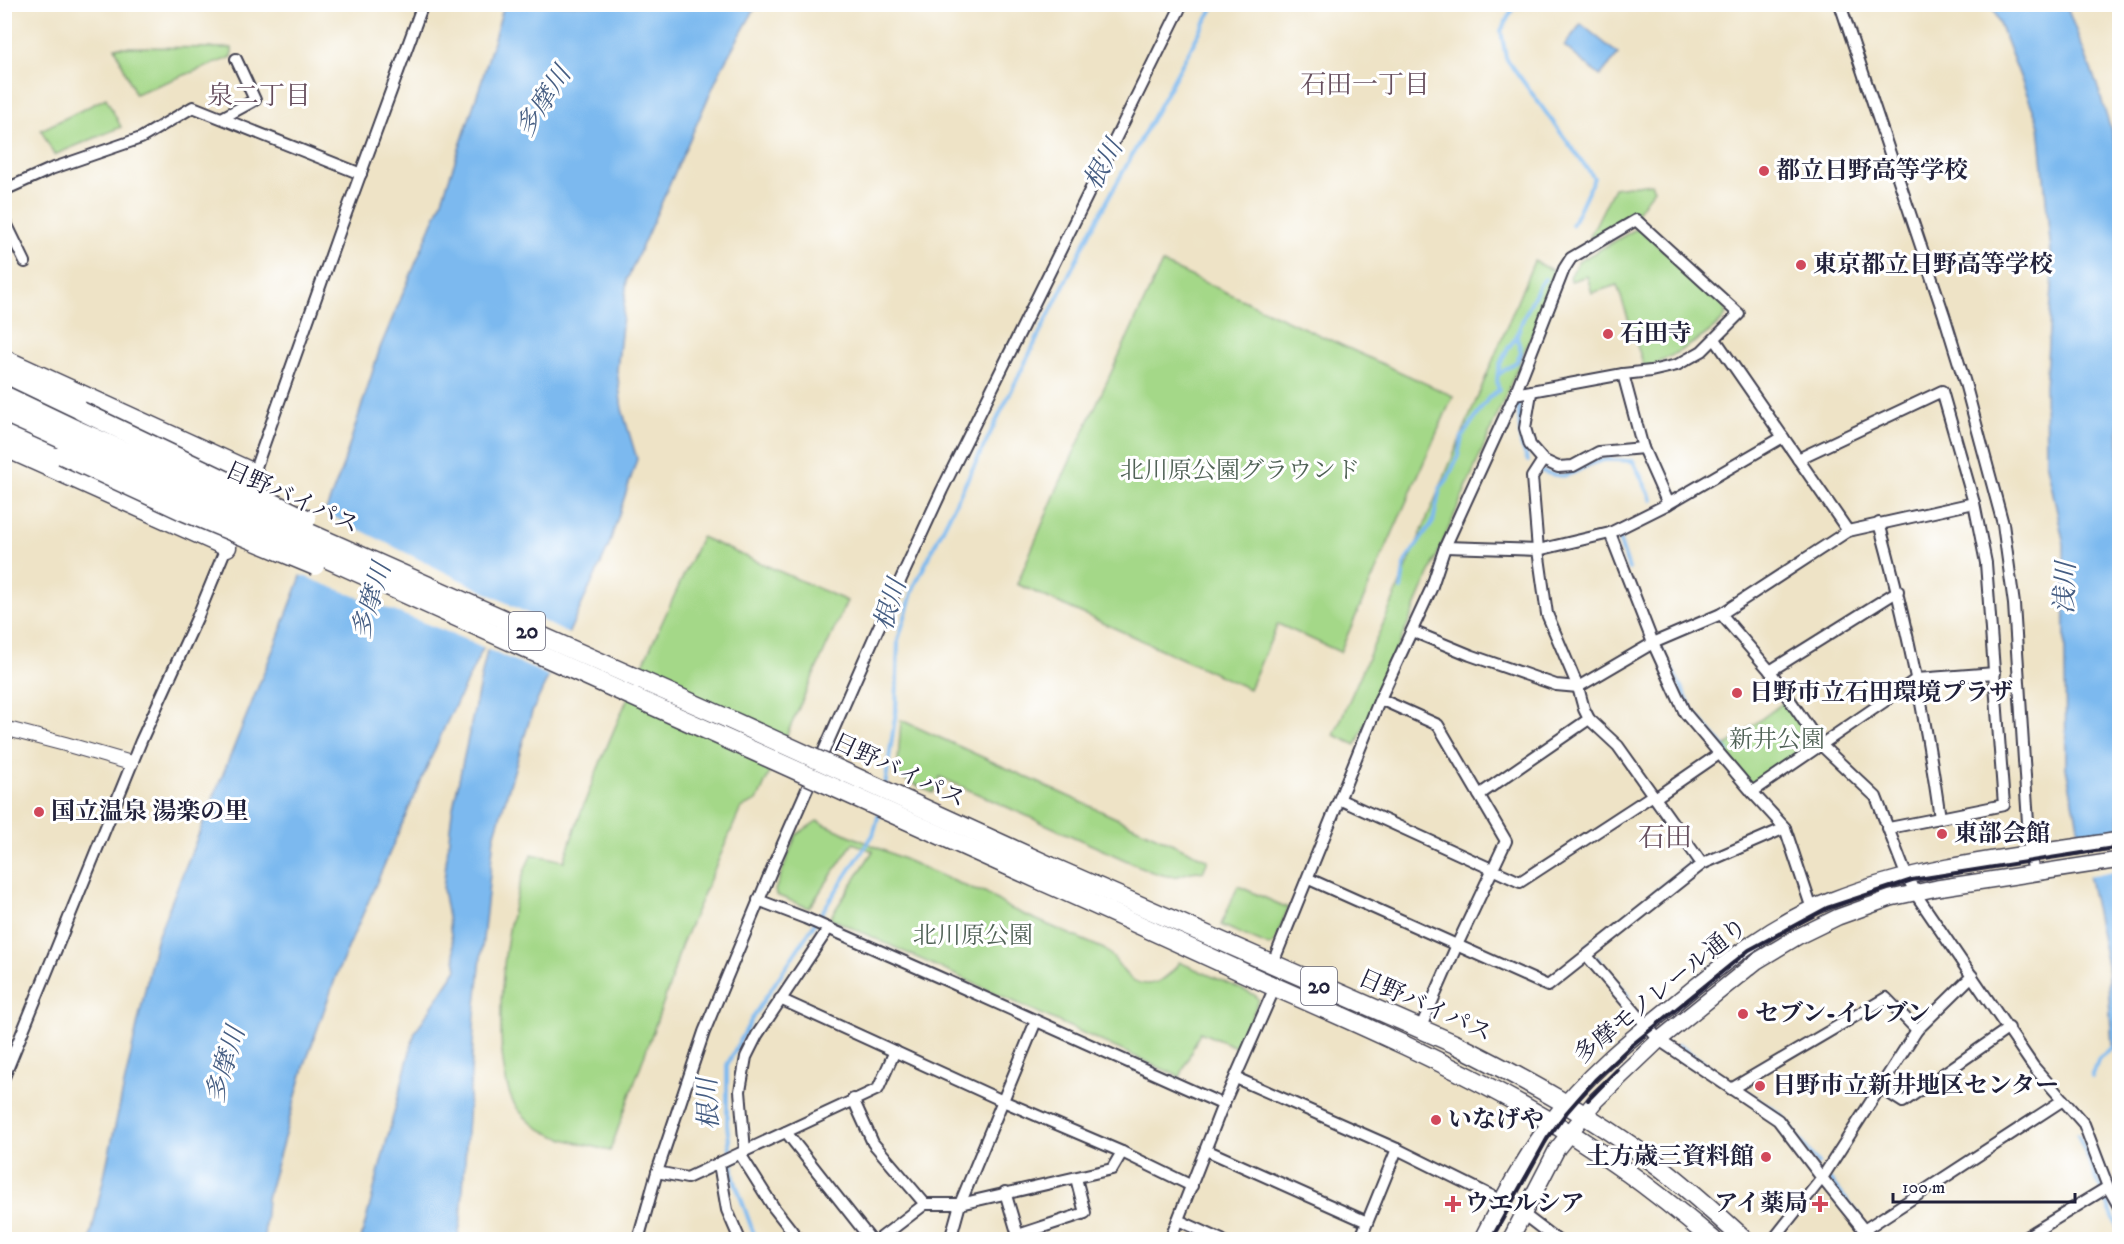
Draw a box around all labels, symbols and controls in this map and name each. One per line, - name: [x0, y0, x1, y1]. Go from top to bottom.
- water label: 多摩川: [509, 58, 581, 144]
- district label: 石田一丁目: [1300, 69, 1430, 102]
- district label: 泉二丁目: [207, 80, 311, 113]
- water label: 根川: [1077, 132, 1132, 196]
- place label: 都立日野高等学校: [1776, 156, 1968, 186]
- marker: 都立日野高等学校: [1757, 164, 1771, 178]
- place label: 東京都立日野高等学校: [1813, 250, 2053, 280]
- marker: 東京都立日野高等学校: [1794, 258, 1808, 272]
- place label: 石田寺: [1620, 319, 1692, 349]
- marker: 石田寺: [1601, 327, 1615, 341]
- street label: 日野バイパス: [220, 455, 364, 541]
- park label: 北川原公園グラウンド: [1120, 456, 1360, 486]
- water label: 多摩川: [345, 556, 400, 643]
- water label: 浅川: [2049, 558, 2084, 615]
- water label: 根川: [868, 572, 915, 635]
- road number: 20: [509, 612, 545, 650]
- place label: 日野市立石田環境プラザ: [1749, 678, 2013, 708]
- marker: 日野市立石田環境プラザ: [1730, 686, 1744, 700]
- park label: 新井公園: [1729, 725, 1825, 755]
- street label: 日野バイパス: [828, 727, 970, 815]
- place label: 国立温泉 湯楽の里: [51, 797, 248, 827]
- marker: 国立温泉 湯楽の里: [32, 805, 46, 819]
- place label: 東部会館: [1954, 819, 2050, 849]
- district label: 石田: [1638, 821, 1692, 855]
- marker: 東部会館: [1935, 827, 1949, 841]
- street label: 多摩モノレール通り: [1568, 912, 1754, 1070]
- park label: 北川原公園: [913, 921, 1033, 951]
- street label: 日野バイパス: [1353, 963, 1497, 1049]
- road number: 20: [1301, 967, 1337, 1005]
- place label: セブン-イレブン: [1755, 999, 1931, 1029]
- marker: セブン-イレブン: [1736, 1007, 1750, 1021]
- water label: 多摩川: [199, 1020, 254, 1107]
- place label: 日野市立新井地区センター: [1772, 1071, 2059, 1101]
- water label: 根川: [691, 1074, 726, 1131]
- marker: 日野市立新井地区センター: [1753, 1079, 1767, 1093]
- place label: いなげや: [1448, 1105, 1544, 1135]
- marker: いなげや: [1429, 1113, 1443, 1127]
- place label: 土方歳三資料館: [1586, 1142, 1754, 1172]
- marker: 土方歳三資料館: [1759, 1150, 1773, 1164]
- scale bar: [1893, 1166, 2074, 1204]
- text: 100 m: [1902, 1177, 1945, 1199]
- place label: ウエルシア: [1465, 1189, 1584, 1219]
- place label: アイ薬局: [1714, 1189, 1808, 1219]
- marker: ウエルシア: [1446, 1197, 1460, 1211]
- marker: アイ薬局: [1813, 1197, 1827, 1211]

